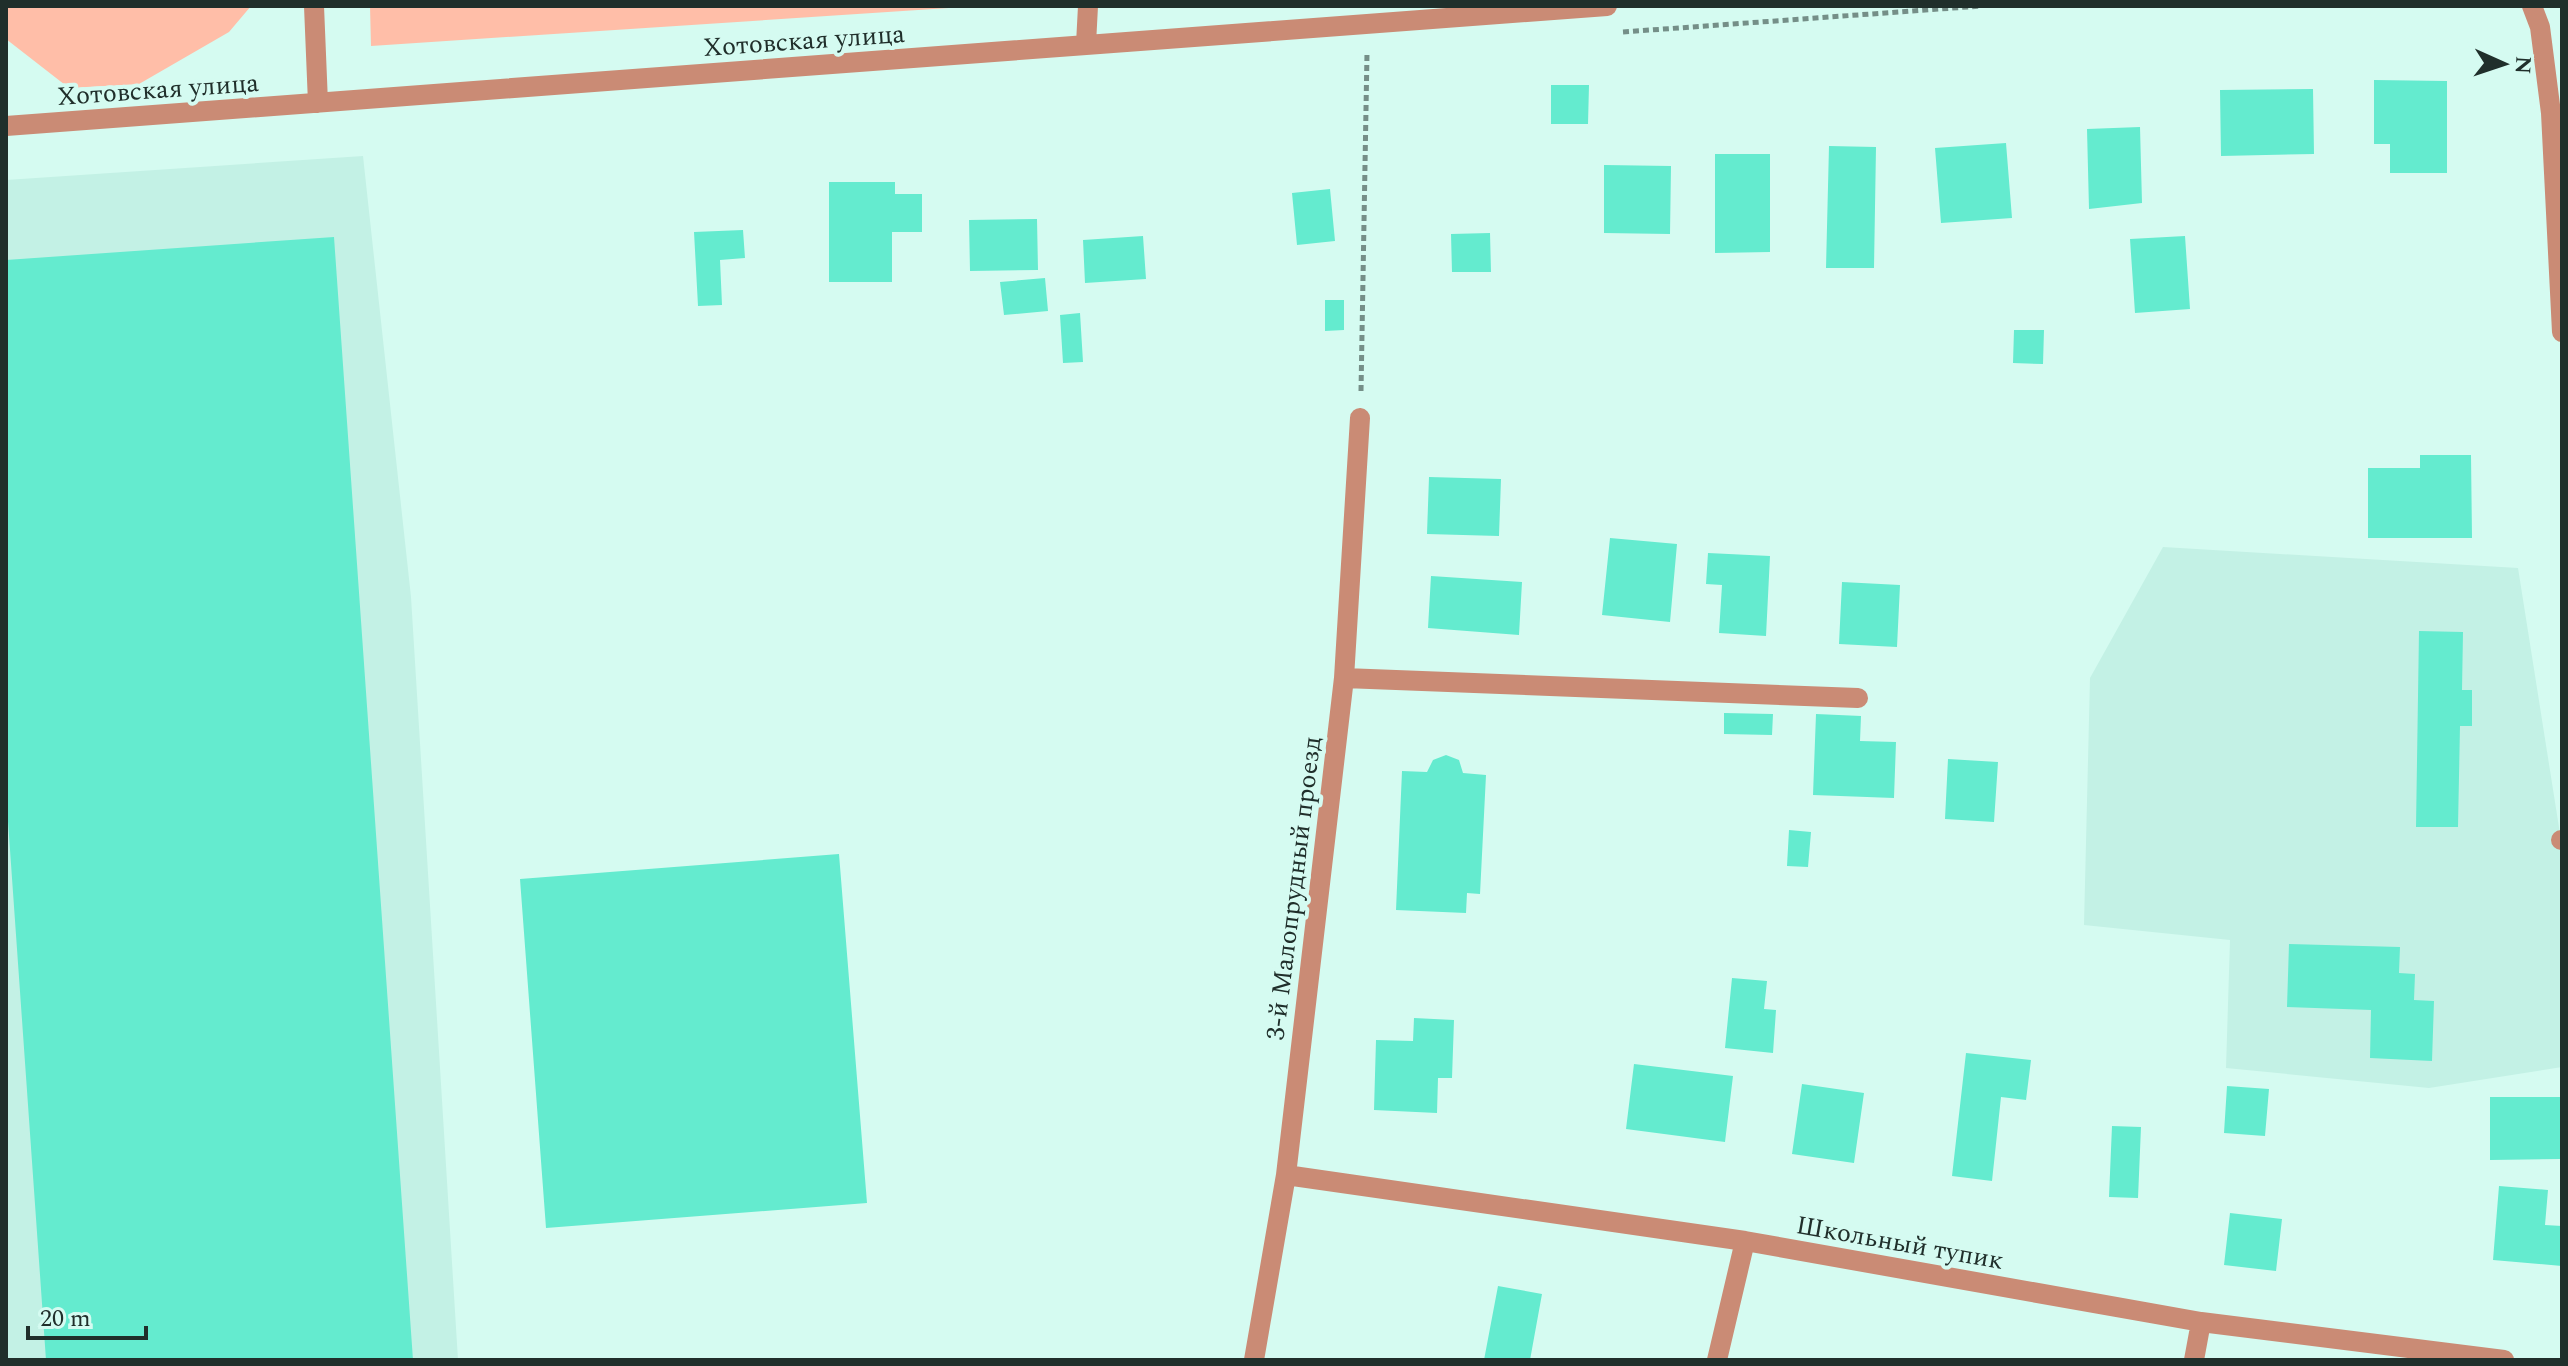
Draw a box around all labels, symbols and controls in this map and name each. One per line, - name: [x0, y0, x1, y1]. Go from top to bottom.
- street label: Хотовская улица: [702, 14, 907, 68]
- north arrow: [2464, 24, 2544, 104]
- text: N: [2506, 55, 2539, 75]
- street label: Хотовская улица: [56, 63, 261, 117]
- street label: 3-й Малопрудный проезд: [1256, 734, 1332, 1042]
- street label: Школьный тупик: [1793, 1205, 2007, 1281]
- scale bar: [28, 1290, 146, 1340]
- text: 20 m: [40, 1301, 91, 1337]

